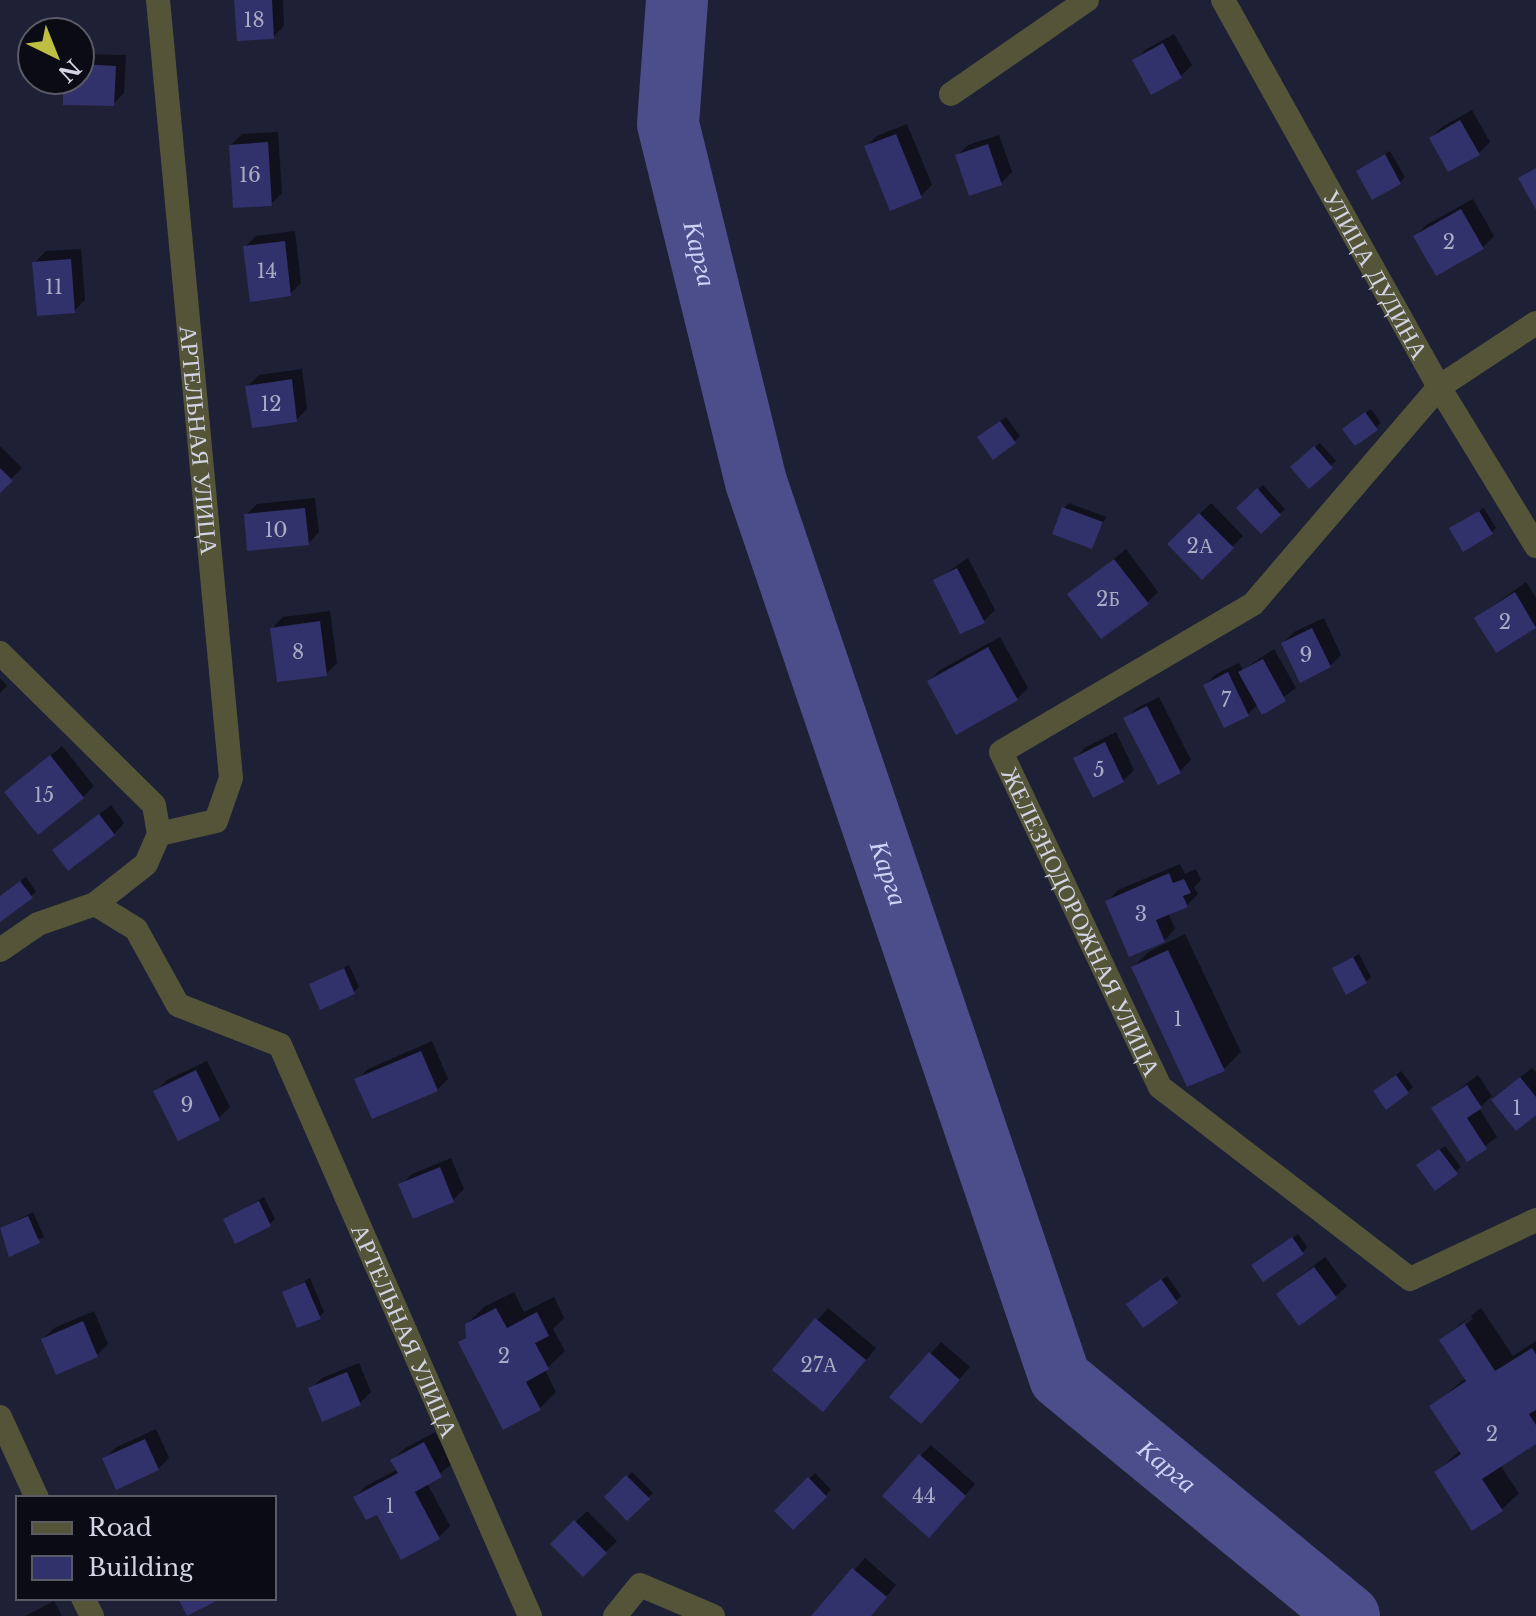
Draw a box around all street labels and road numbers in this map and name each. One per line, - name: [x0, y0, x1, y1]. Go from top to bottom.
- street label: УЛИЦА ДУДИНА: [1317, 185, 1435, 364]
- street label: АРТЕЛЬНАЯ УЛИЦА: [174, 324, 225, 557]
- street label: ЖЕЛЕЗНОДОРОЖНАЯ УЛИЦА: [996, 763, 1167, 1081]
- street label: АРТЕЛЬНАЯ УЛИЦА: [346, 1219, 465, 1442]

